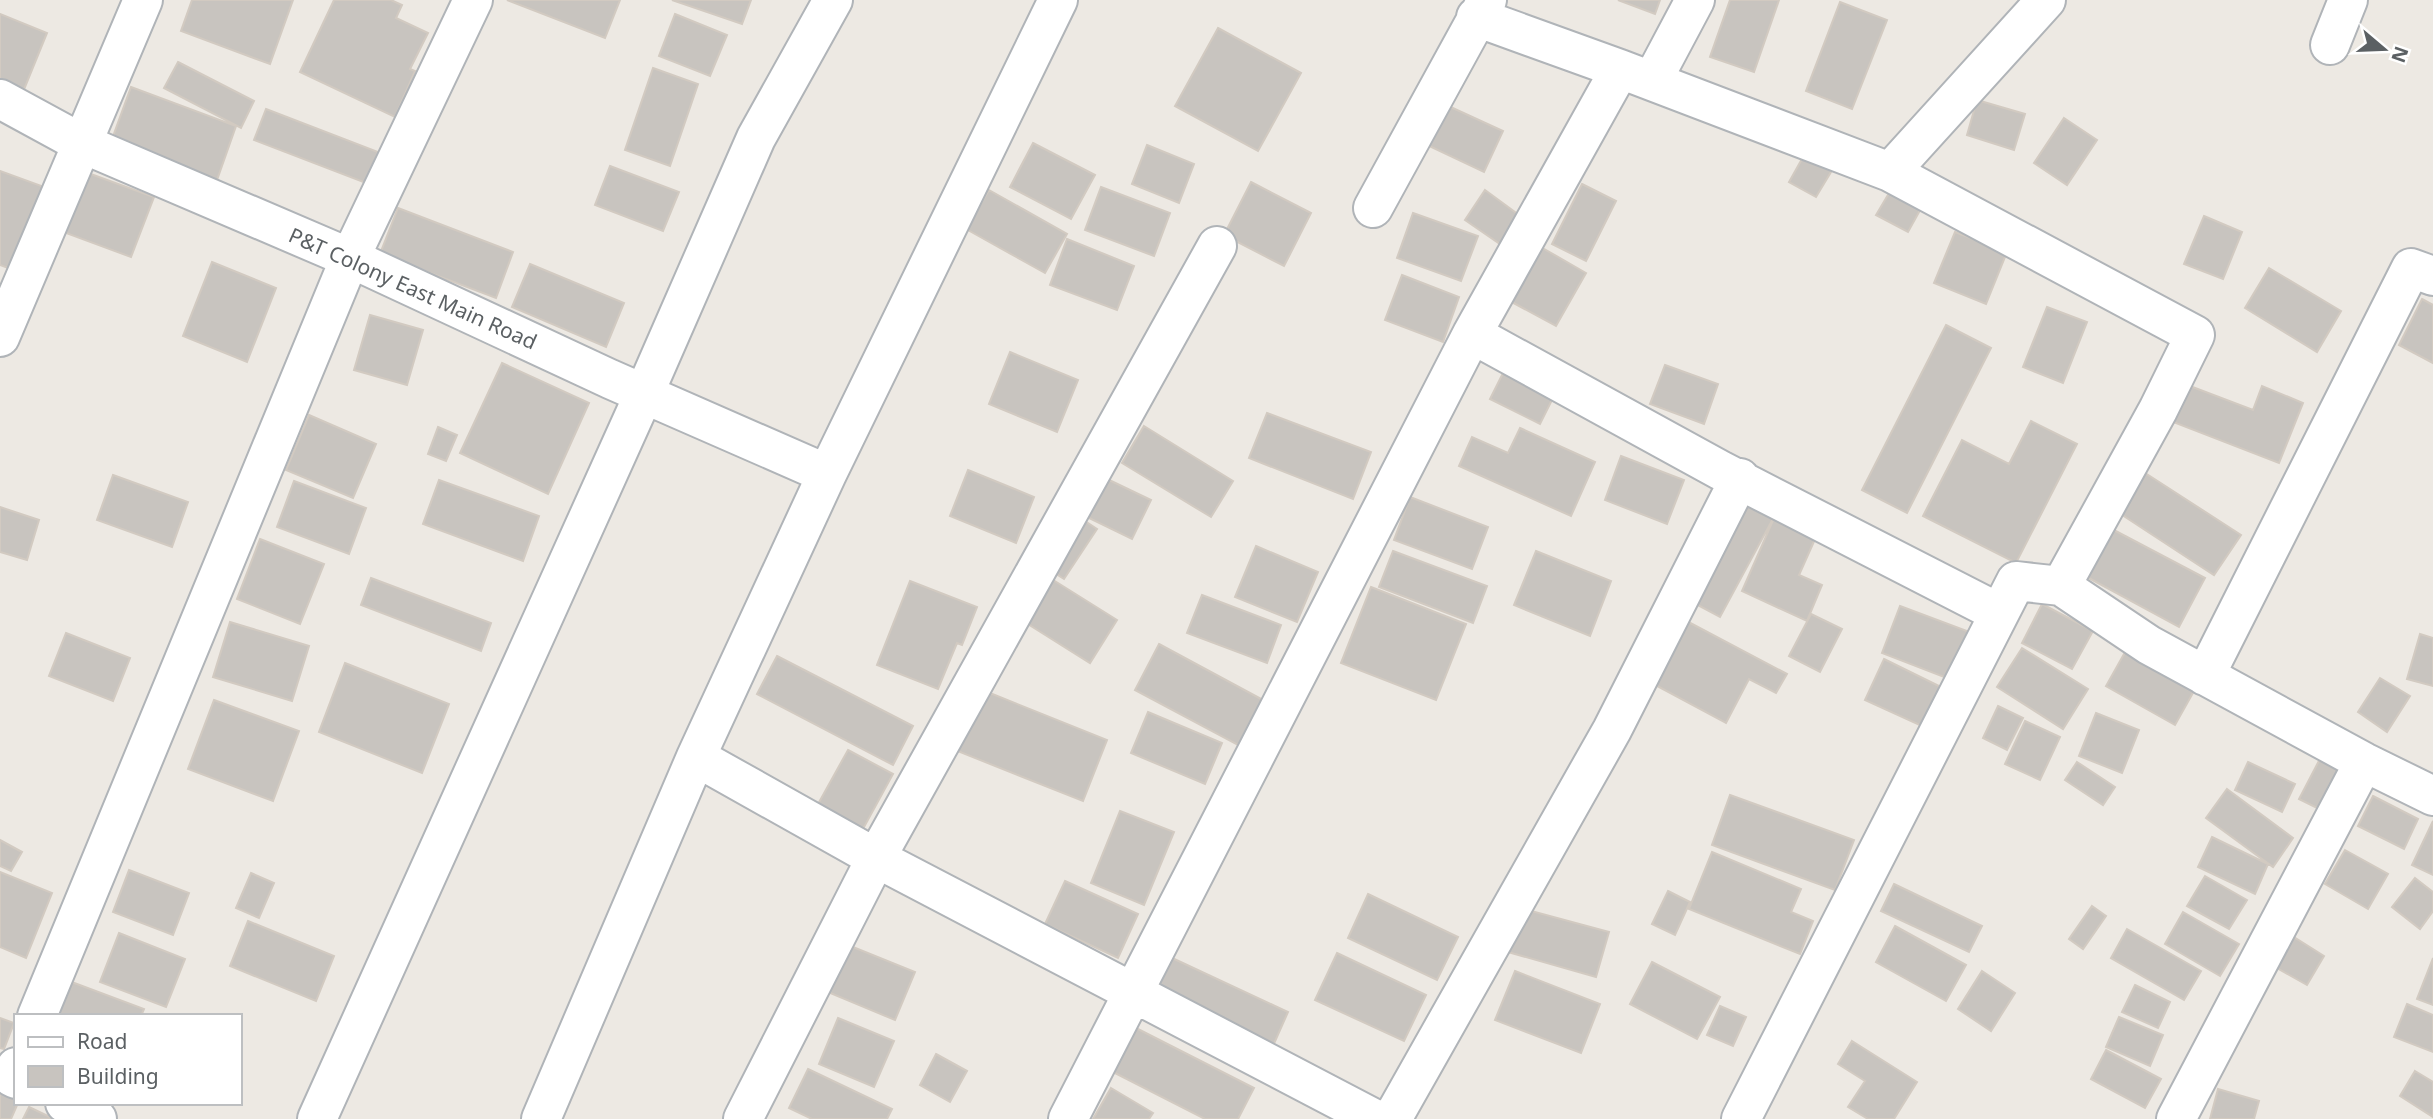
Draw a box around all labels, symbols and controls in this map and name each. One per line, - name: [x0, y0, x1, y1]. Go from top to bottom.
- north arrow: [2349, 14, 2419, 84]
- text: N: [2385, 43, 2415, 66]
- street label: P&T Colony East Main Road: [285, 221, 541, 355]
- legend: [14, 1014, 242, 1105]
- text: Road: [77, 1027, 127, 1055]
- text: Building: [77, 1062, 159, 1090]

